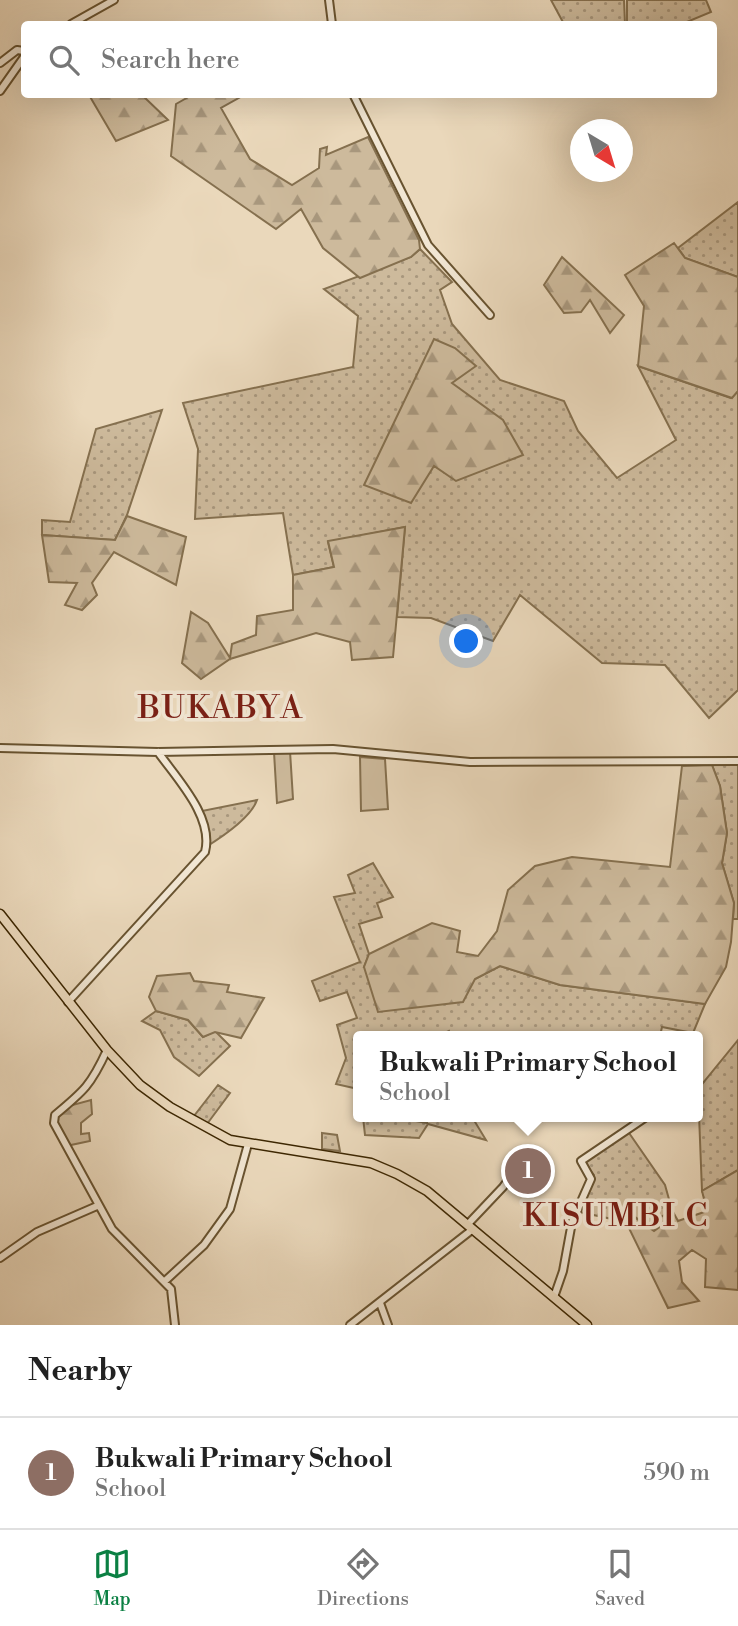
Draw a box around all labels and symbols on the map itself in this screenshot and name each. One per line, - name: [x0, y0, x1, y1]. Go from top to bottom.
- north arrow: [570, 119, 633, 182]
- your location: [449, 624, 483, 658]
- district label: BUKABYA: [137, 688, 304, 728]
- pin: 1: [505, 1145, 551, 1197]
- district label: KISUMBI C: [523, 1196, 709, 1236]

